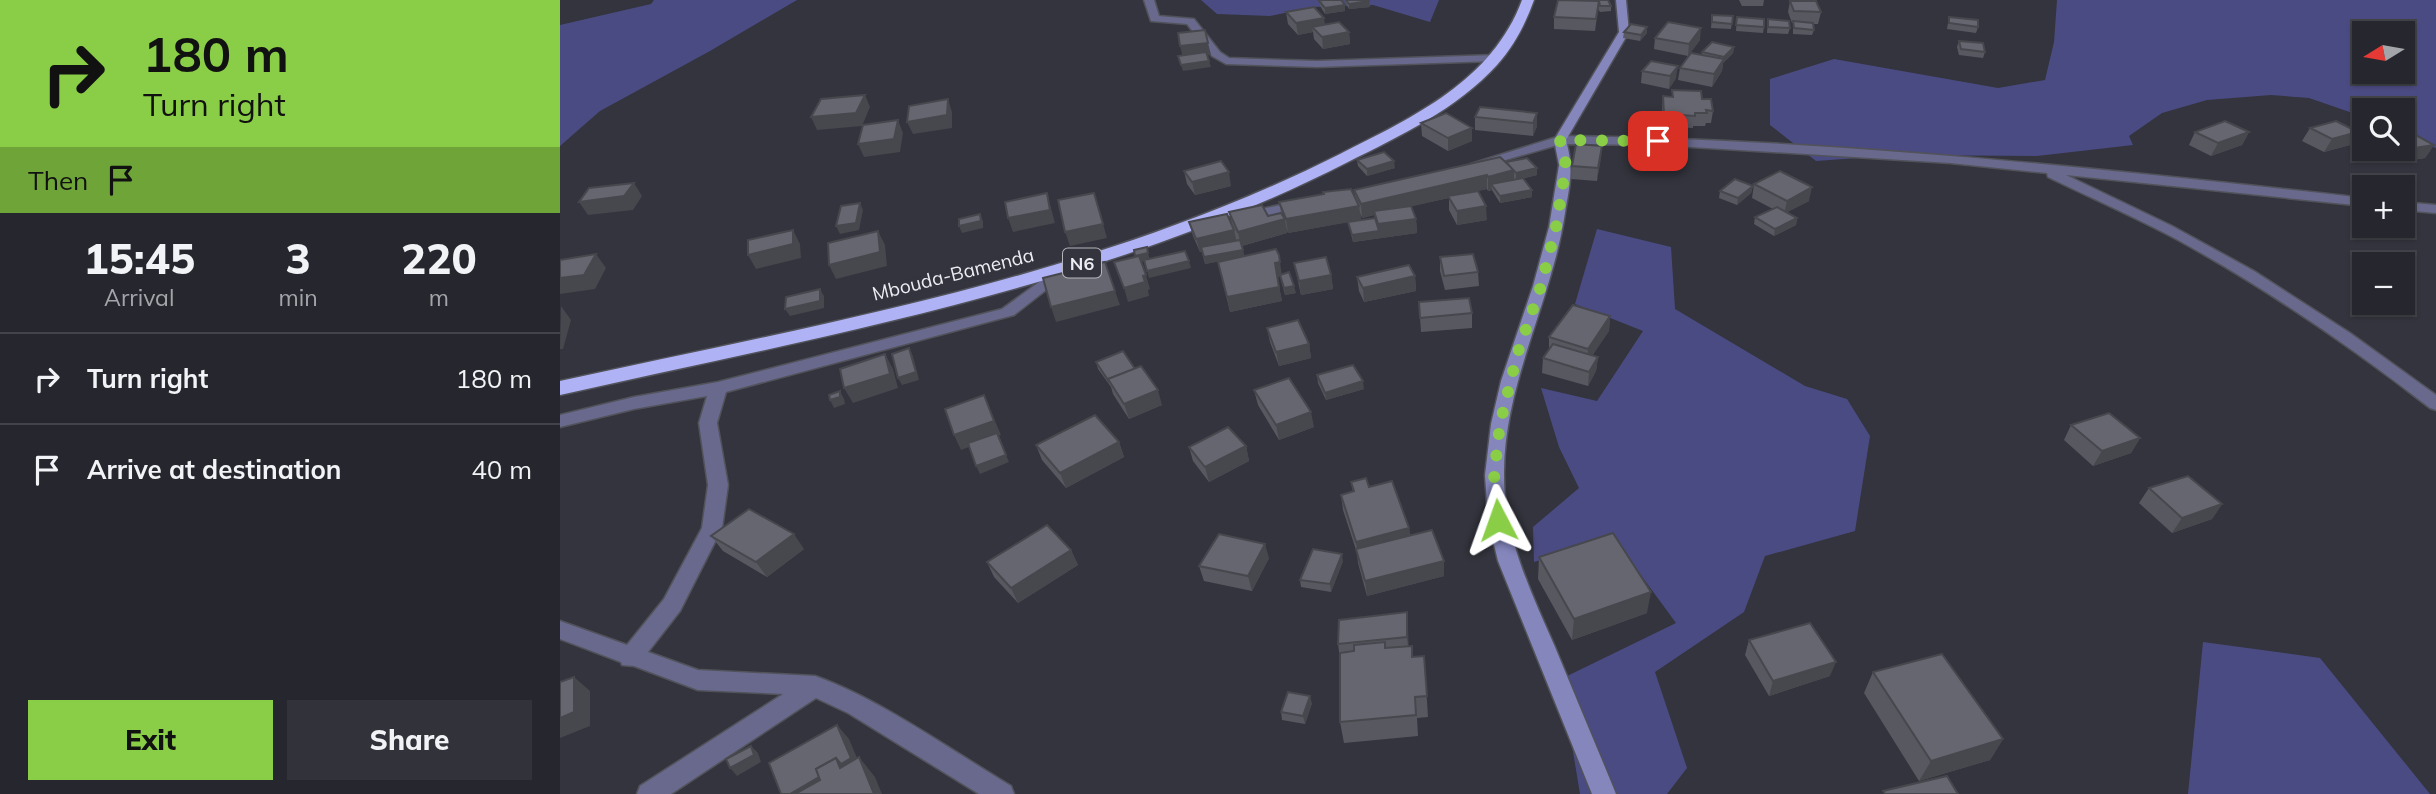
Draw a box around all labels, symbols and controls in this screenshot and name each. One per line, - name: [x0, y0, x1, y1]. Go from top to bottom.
- north arrow: [2352, 21, 2415, 84]
- map controls: [2352, 21, 2415, 315]
- text: 180 m: [143, 23, 289, 84]
- icon: right: [28, 28, 119, 119]
- text: Turn right: [143, 84, 286, 124]
- button: search: [2352, 98, 2415, 161]
- pin: [1628, 111, 1688, 171]
- icon: arrive: [1639, 122, 1677, 160]
- icon: arrive: [102, 161, 140, 199]
- text: Then: [28, 164, 88, 197]
- button: +: [2352, 175, 2415, 238]
- text: 15:45: [83, 232, 195, 285]
- text: 3: [285, 232, 311, 285]
- text: 220: [401, 232, 477, 285]
- street label: Mbouda-Bamenda: [870, 242, 1036, 306]
- road number: N6: [1063, 248, 1101, 278]
- button: −: [2352, 252, 2415, 315]
- text: Arrival: [104, 283, 174, 312]
- text: min: [278, 283, 318, 312]
- text: m: [429, 283, 449, 312]
- icon: right: [28, 360, 66, 398]
- text: Turn right: [87, 362, 208, 395]
- text: 180 m: [456, 362, 532, 395]
- icon: arrive: [28, 451, 66, 489]
- text: Arrive at destination: [87, 453, 342, 486]
- text: 40 m: [471, 453, 532, 486]
- position arrow: [1461, 483, 1535, 557]
- button: Exit: [28, 700, 273, 780]
- button: Share: [287, 700, 532, 780]

